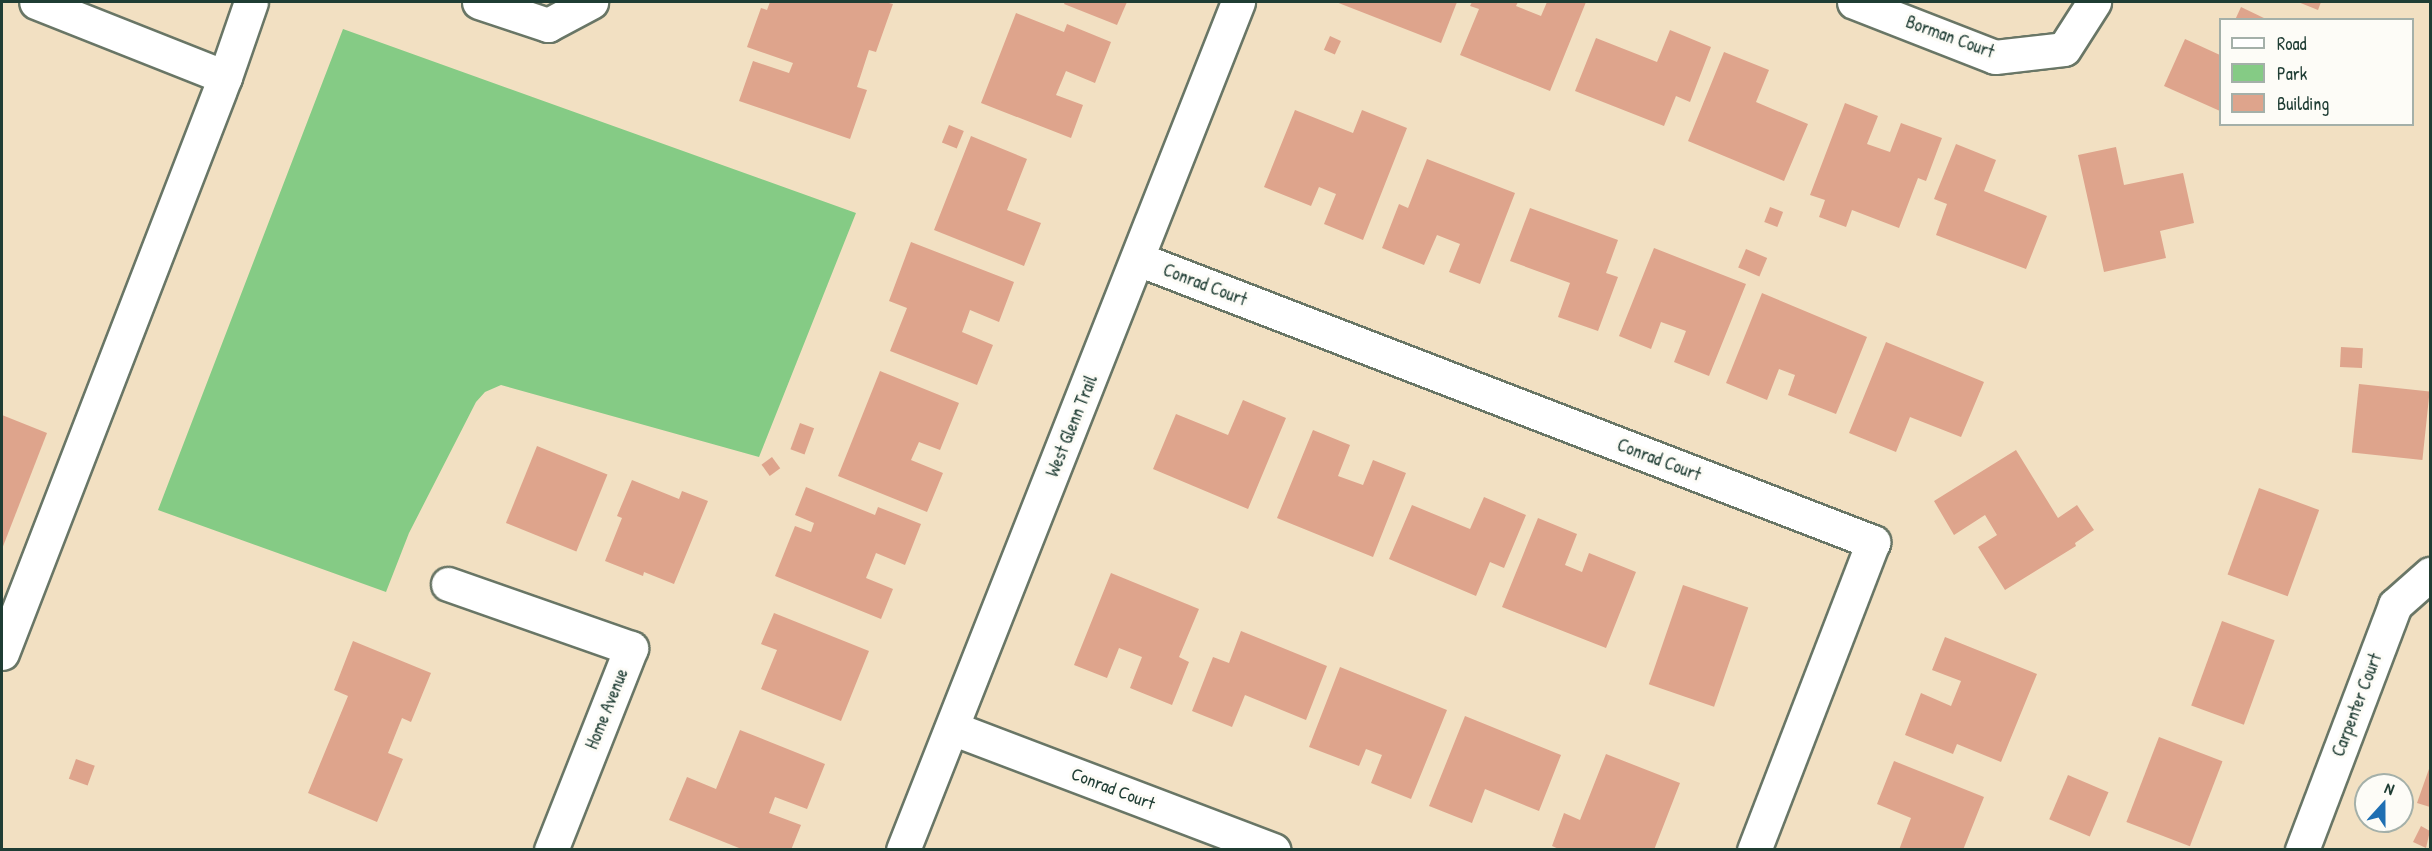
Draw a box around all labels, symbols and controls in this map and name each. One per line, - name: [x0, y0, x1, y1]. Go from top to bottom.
- street label: Borman Court: [1903, 11, 1997, 63]
- legend: [2219, 18, 2414, 126]
- text: Road: [2277, 31, 2307, 56]
- text: Park: [2277, 61, 2307, 86]
- text: Building: [2277, 91, 2329, 116]
- street label: Conrad Court: [1160, 259, 1250, 311]
- street label: West Glenn Trail: [1042, 372, 1102, 480]
- street label: Conrad Court: [1614, 434, 1704, 486]
- street label: Carpenter Court: [2327, 650, 2387, 760]
- street label: Home Avenue: [581, 666, 633, 752]
- street label: Conrad Court: [1068, 763, 1158, 815]
- north arrow: [2354, 773, 2414, 833]
- text: N: [2382, 776, 2398, 800]

